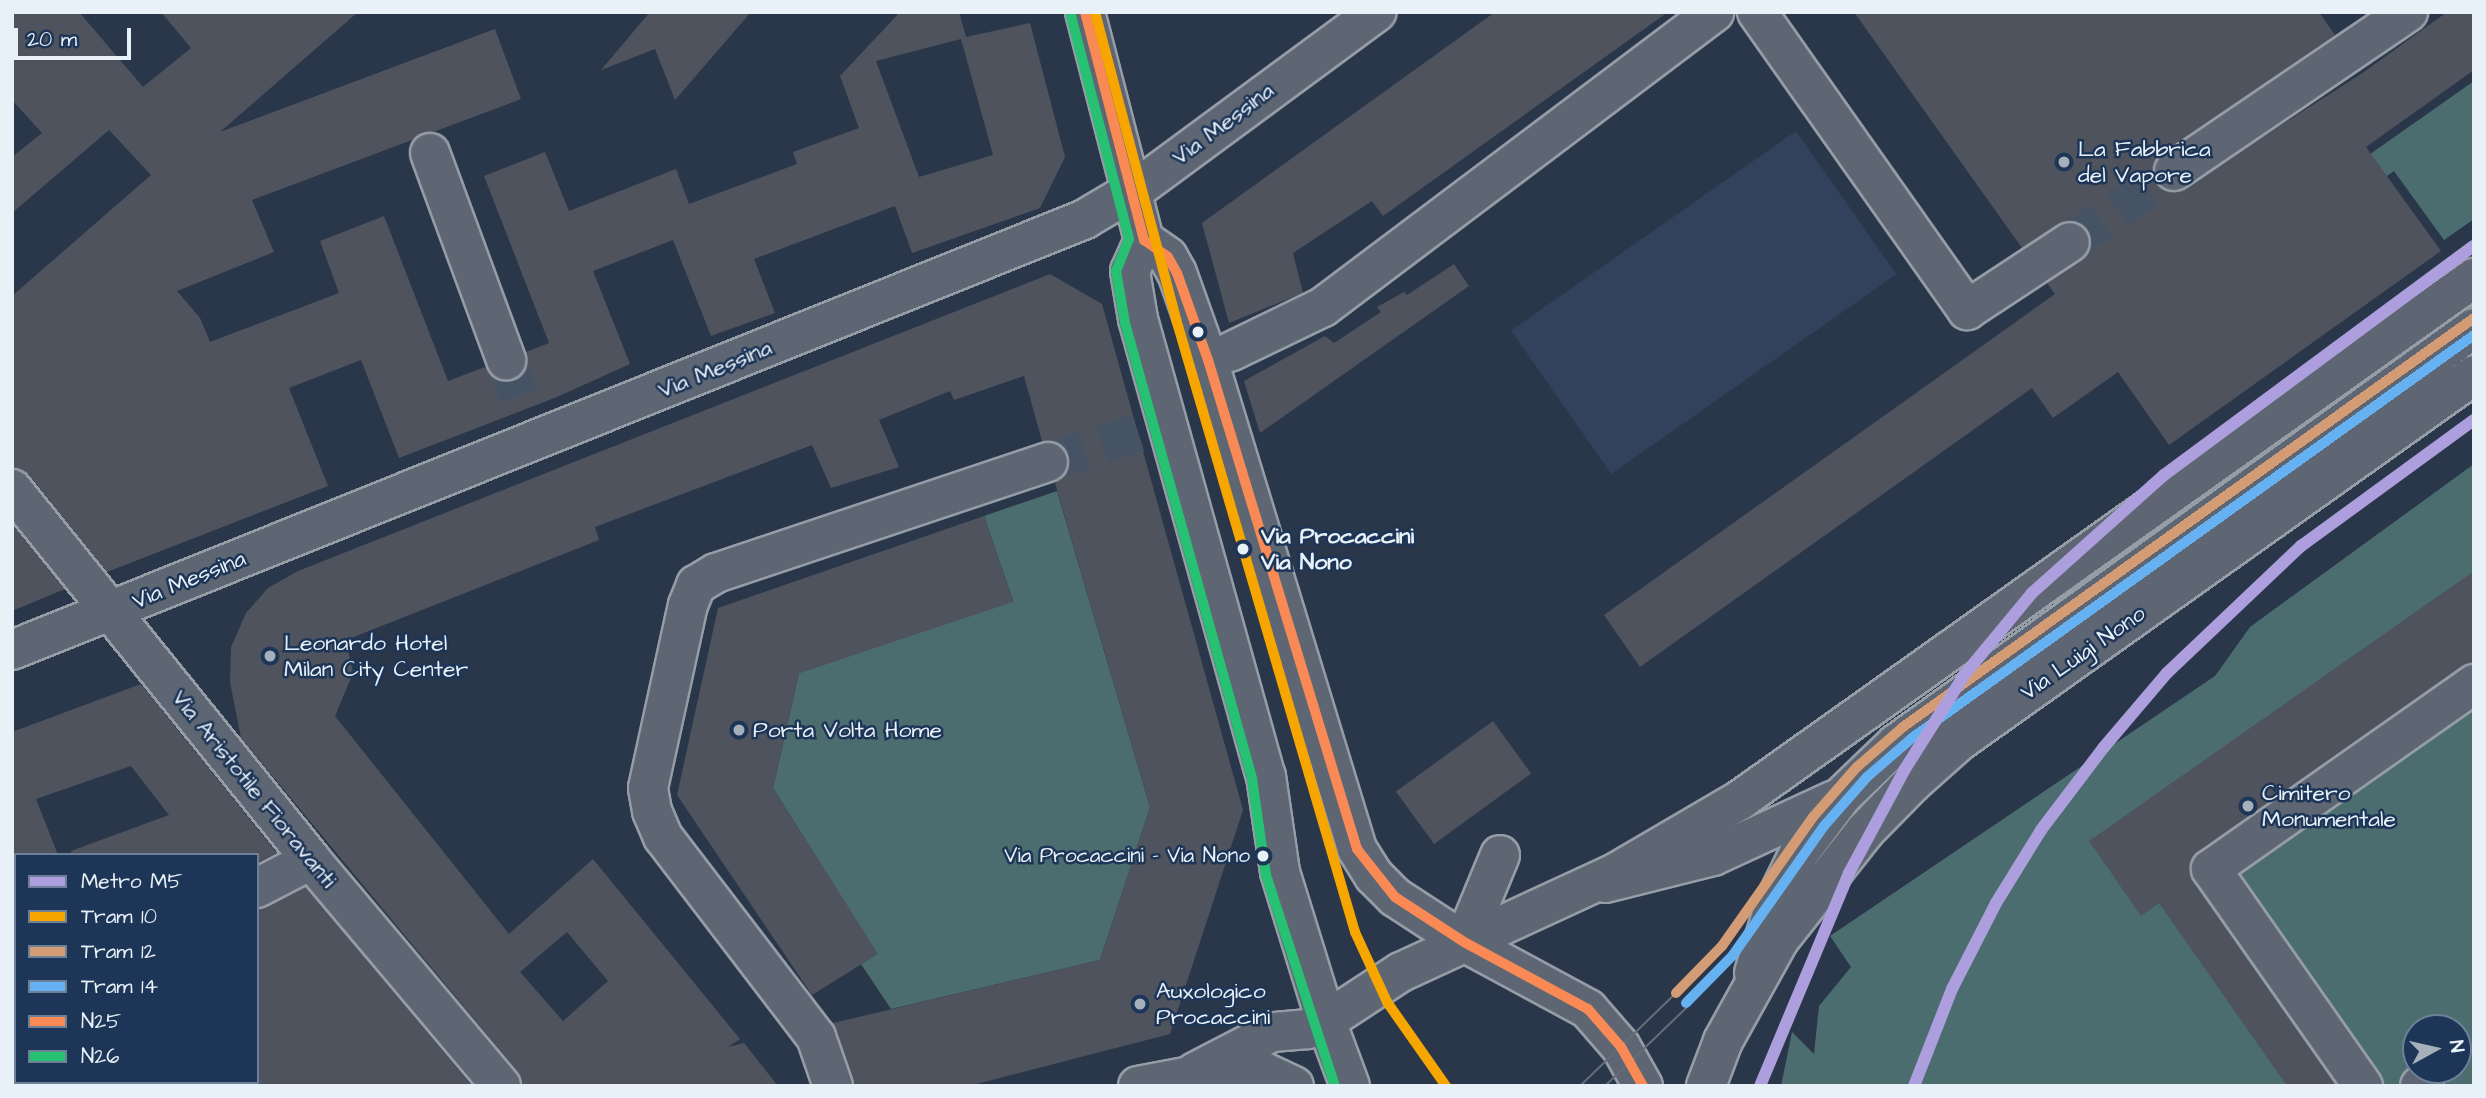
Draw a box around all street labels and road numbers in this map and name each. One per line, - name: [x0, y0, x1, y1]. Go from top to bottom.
- street label: Via Messina: [1167, 77, 1279, 171]
- street label: Via Messina: [654, 334, 776, 404]
- street label: Via Messina: [128, 545, 250, 615]
- street label: Via Luigi Nono: [2015, 600, 2151, 706]
- street label: Via Aristotile Fioravanti: [166, 685, 342, 893]

